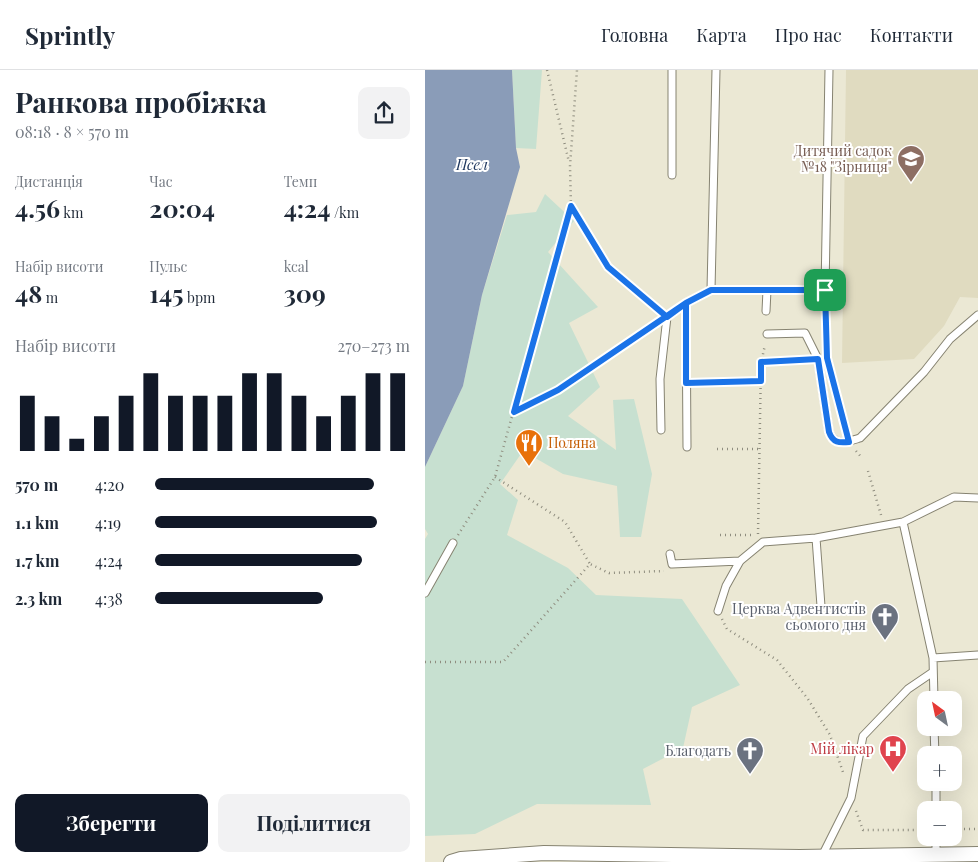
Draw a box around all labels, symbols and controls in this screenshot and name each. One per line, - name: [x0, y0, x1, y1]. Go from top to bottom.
- text: Sprintly: [25, 19, 115, 51]
- text: Головна: [601, 23, 668, 47]
- text: Карта: [696, 23, 747, 47]
- text: Про нас: [775, 23, 842, 47]
- text: Контакти: [870, 23, 953, 47]
- text: Ранкова пробіжка: [15, 83, 267, 120]
- button: share: [358, 87, 410, 139]
- text: 08:18 · 8 × 570 m: [15, 121, 129, 142]
- place label: Дитячий садок №18 "Зірниця": [794, 141, 892, 176]
- school or university icon: Дитячий садок №18 "Зірниця": [896, 144, 926, 183]
- water label: Псел: [455, 154, 488, 174]
- text: Дистанція: [15, 172, 83, 191]
- text: Час: [149, 172, 172, 191]
- text: Темп: [284, 172, 317, 191]
- text: 4.56: [15, 191, 60, 224]
- text: 20:04: [149, 191, 215, 224]
- text: 4:24: [284, 191, 330, 224]
- text: km: [60, 203, 83, 222]
- text: /km: [330, 203, 359, 222]
- text: Набір висоти: [15, 257, 103, 276]
- text: Пульс: [149, 257, 187, 276]
- text: kcal: [284, 257, 309, 276]
- pin: [804, 269, 846, 311]
- text: 48: [15, 276, 42, 309]
- text: 145: [149, 276, 184, 309]
- text: 309: [284, 276, 326, 309]
- icon: arrive: [811, 276, 839, 304]
- text: m: [42, 288, 58, 307]
- text: bpm: [184, 288, 216, 307]
- text: Набір висоти: [15, 335, 116, 356]
- text: 270–273 m: [338, 335, 410, 356]
- restaurant icon: Поляна: [514, 428, 544, 467]
- place label: Поляна: [548, 433, 596, 452]
- text: 570 m: [15, 474, 58, 495]
- text: 4:20: [95, 474, 124, 495]
- text: 1.1 km: [15, 512, 59, 533]
- text: 4:19: [95, 512, 121, 533]
- text: 1.7 km: [15, 550, 59, 571]
- text: 4:24: [95, 550, 123, 571]
- text: 2.3 km: [15, 588, 62, 609]
- text: 4:38: [95, 588, 123, 609]
- place label: Церква Адвентистів сьомого дня: [732, 599, 866, 634]
- church icon: Церква Адвентистів сьомого дня: [870, 602, 900, 641]
- north arrow: [917, 691, 963, 736]
- map controls: [917, 691, 962, 846]
- hospital icon: Мій лікар: [878, 734, 908, 773]
- church icon: Благодать: [735, 736, 765, 775]
- place label: Мій лікар: [810, 739, 874, 758]
- place label: Благодать: [665, 741, 731, 760]
- button: +: [917, 746, 962, 791]
- button: Зберегти: [15, 794, 208, 852]
- button: Поділитися: [218, 794, 410, 852]
- button: −: [917, 801, 962, 846]

